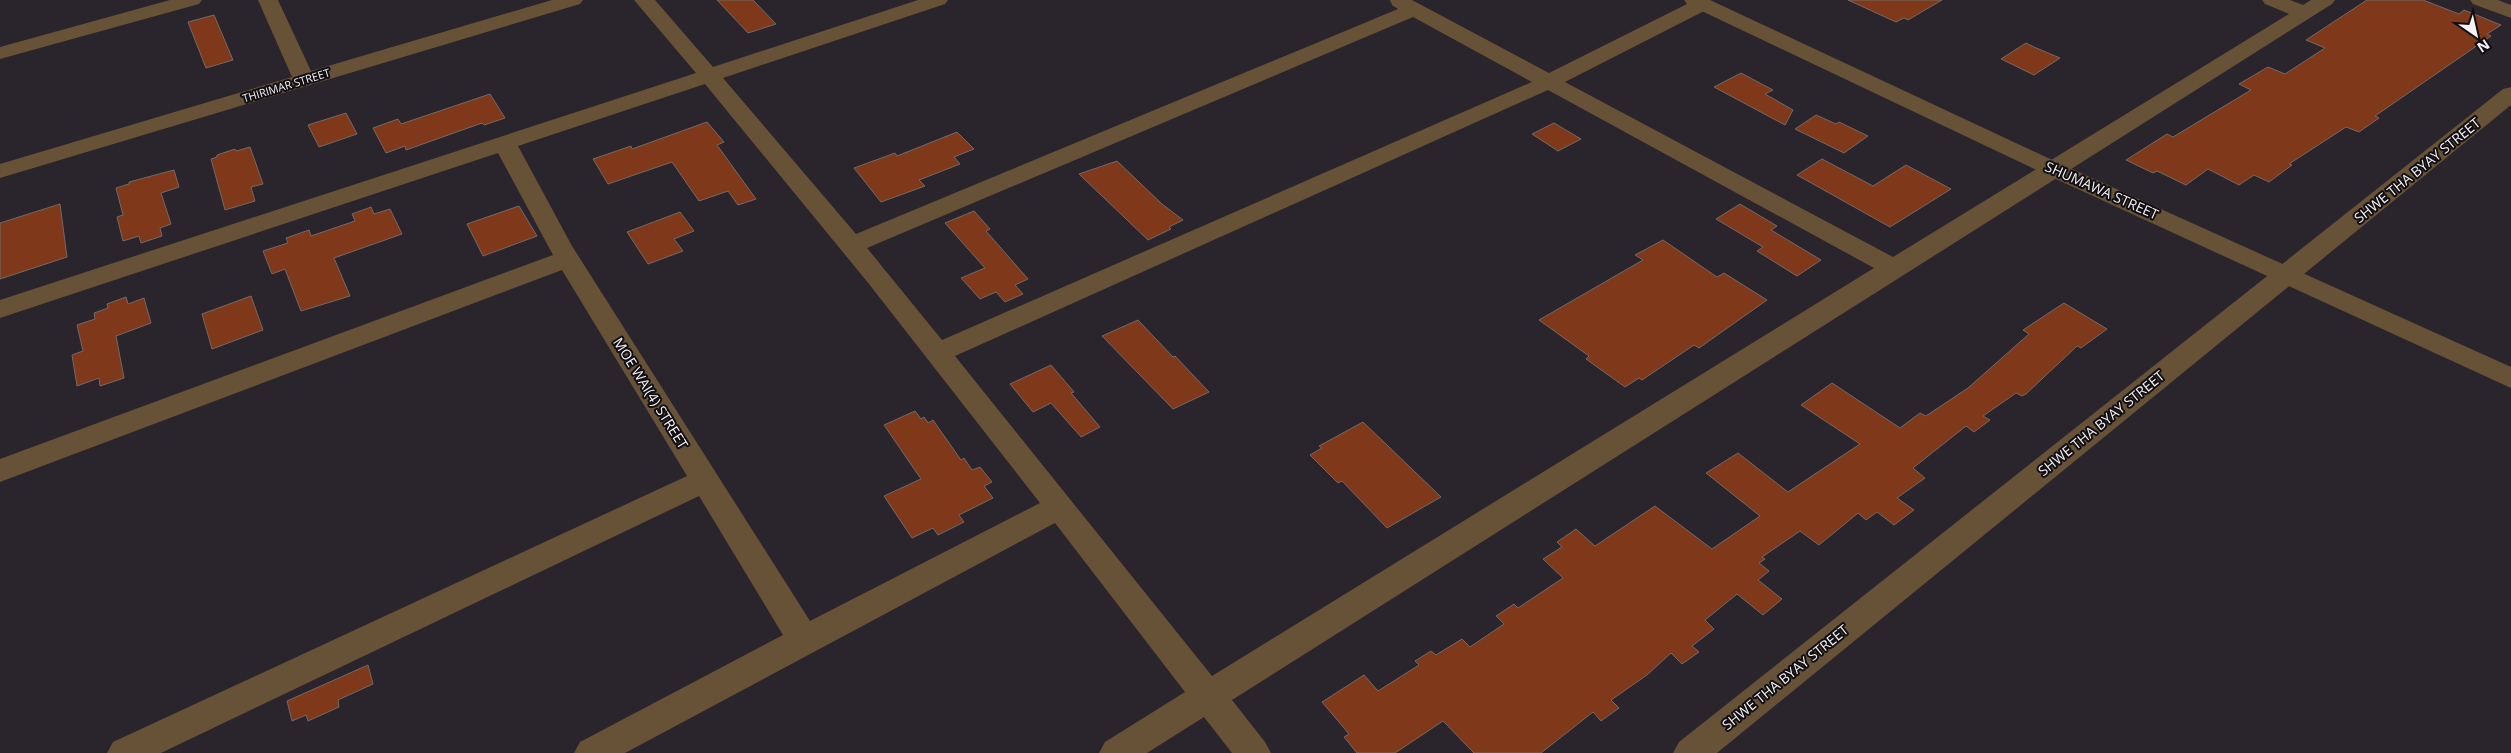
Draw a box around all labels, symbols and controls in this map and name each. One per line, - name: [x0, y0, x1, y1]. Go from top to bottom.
- north arrow: [2451, 10, 2501, 60]
- text: N: [2474, 35, 2494, 57]
- street label: THIRIMAR STREET: [240, 65, 332, 105]
- street label: SHWE THA BYAY STREET: [2350, 113, 2484, 227]
- street label: SHUMAWA STREET: [2042, 156, 2162, 224]
- street label: MOE WAI(4) STREET: [609, 334, 693, 452]
- street label: SHWE THA BYAY STREET: [2034, 366, 2168, 480]
- street label: SHWE THA BYAY STREET: [1718, 620, 1852, 734]

